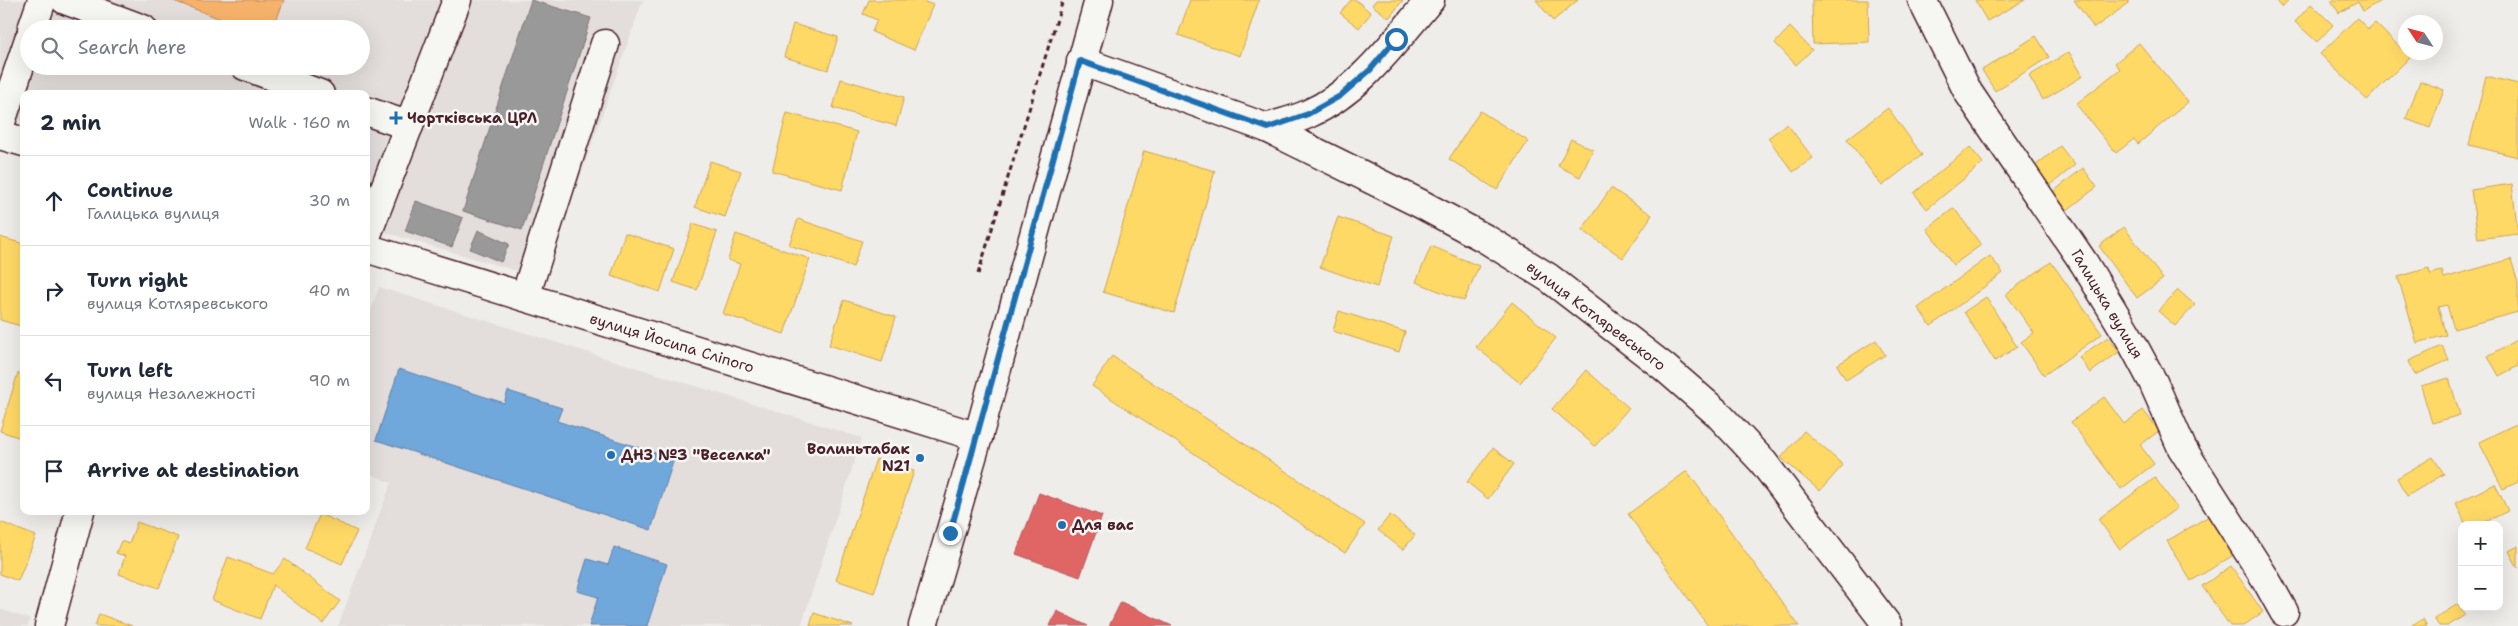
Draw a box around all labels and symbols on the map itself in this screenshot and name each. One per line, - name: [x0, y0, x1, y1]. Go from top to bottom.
- north arrow: [2398, 15, 2443, 60]
- route start: [1385, 28, 1408, 51]
- place label: Чортківська ЦРЛ: [407, 108, 537, 128]
- marker: Чортківська ЦРЛ: [389, 111, 403, 125]
- street label: Галицька вулиця: [2066, 246, 2148, 362]
- street label: вулиця Котляревського: [1522, 257, 1670, 375]
- street label: вулиця Йосипа Сліпого: [587, 307, 757, 378]
- place label: Волиньтабак N21: [807, 439, 911, 476]
- place label: ДНЗ №3 "Веселка": [621, 445, 771, 465]
- marker: ДНЗ №3 "Веселка": [605, 449, 617, 461]
- marker: Волиньтабак N21: [914, 452, 926, 464]
- place label: Для вас: [1072, 515, 1134, 535]
- marker: Для вас: [1056, 519, 1068, 531]
- route end: [939, 522, 962, 545]

